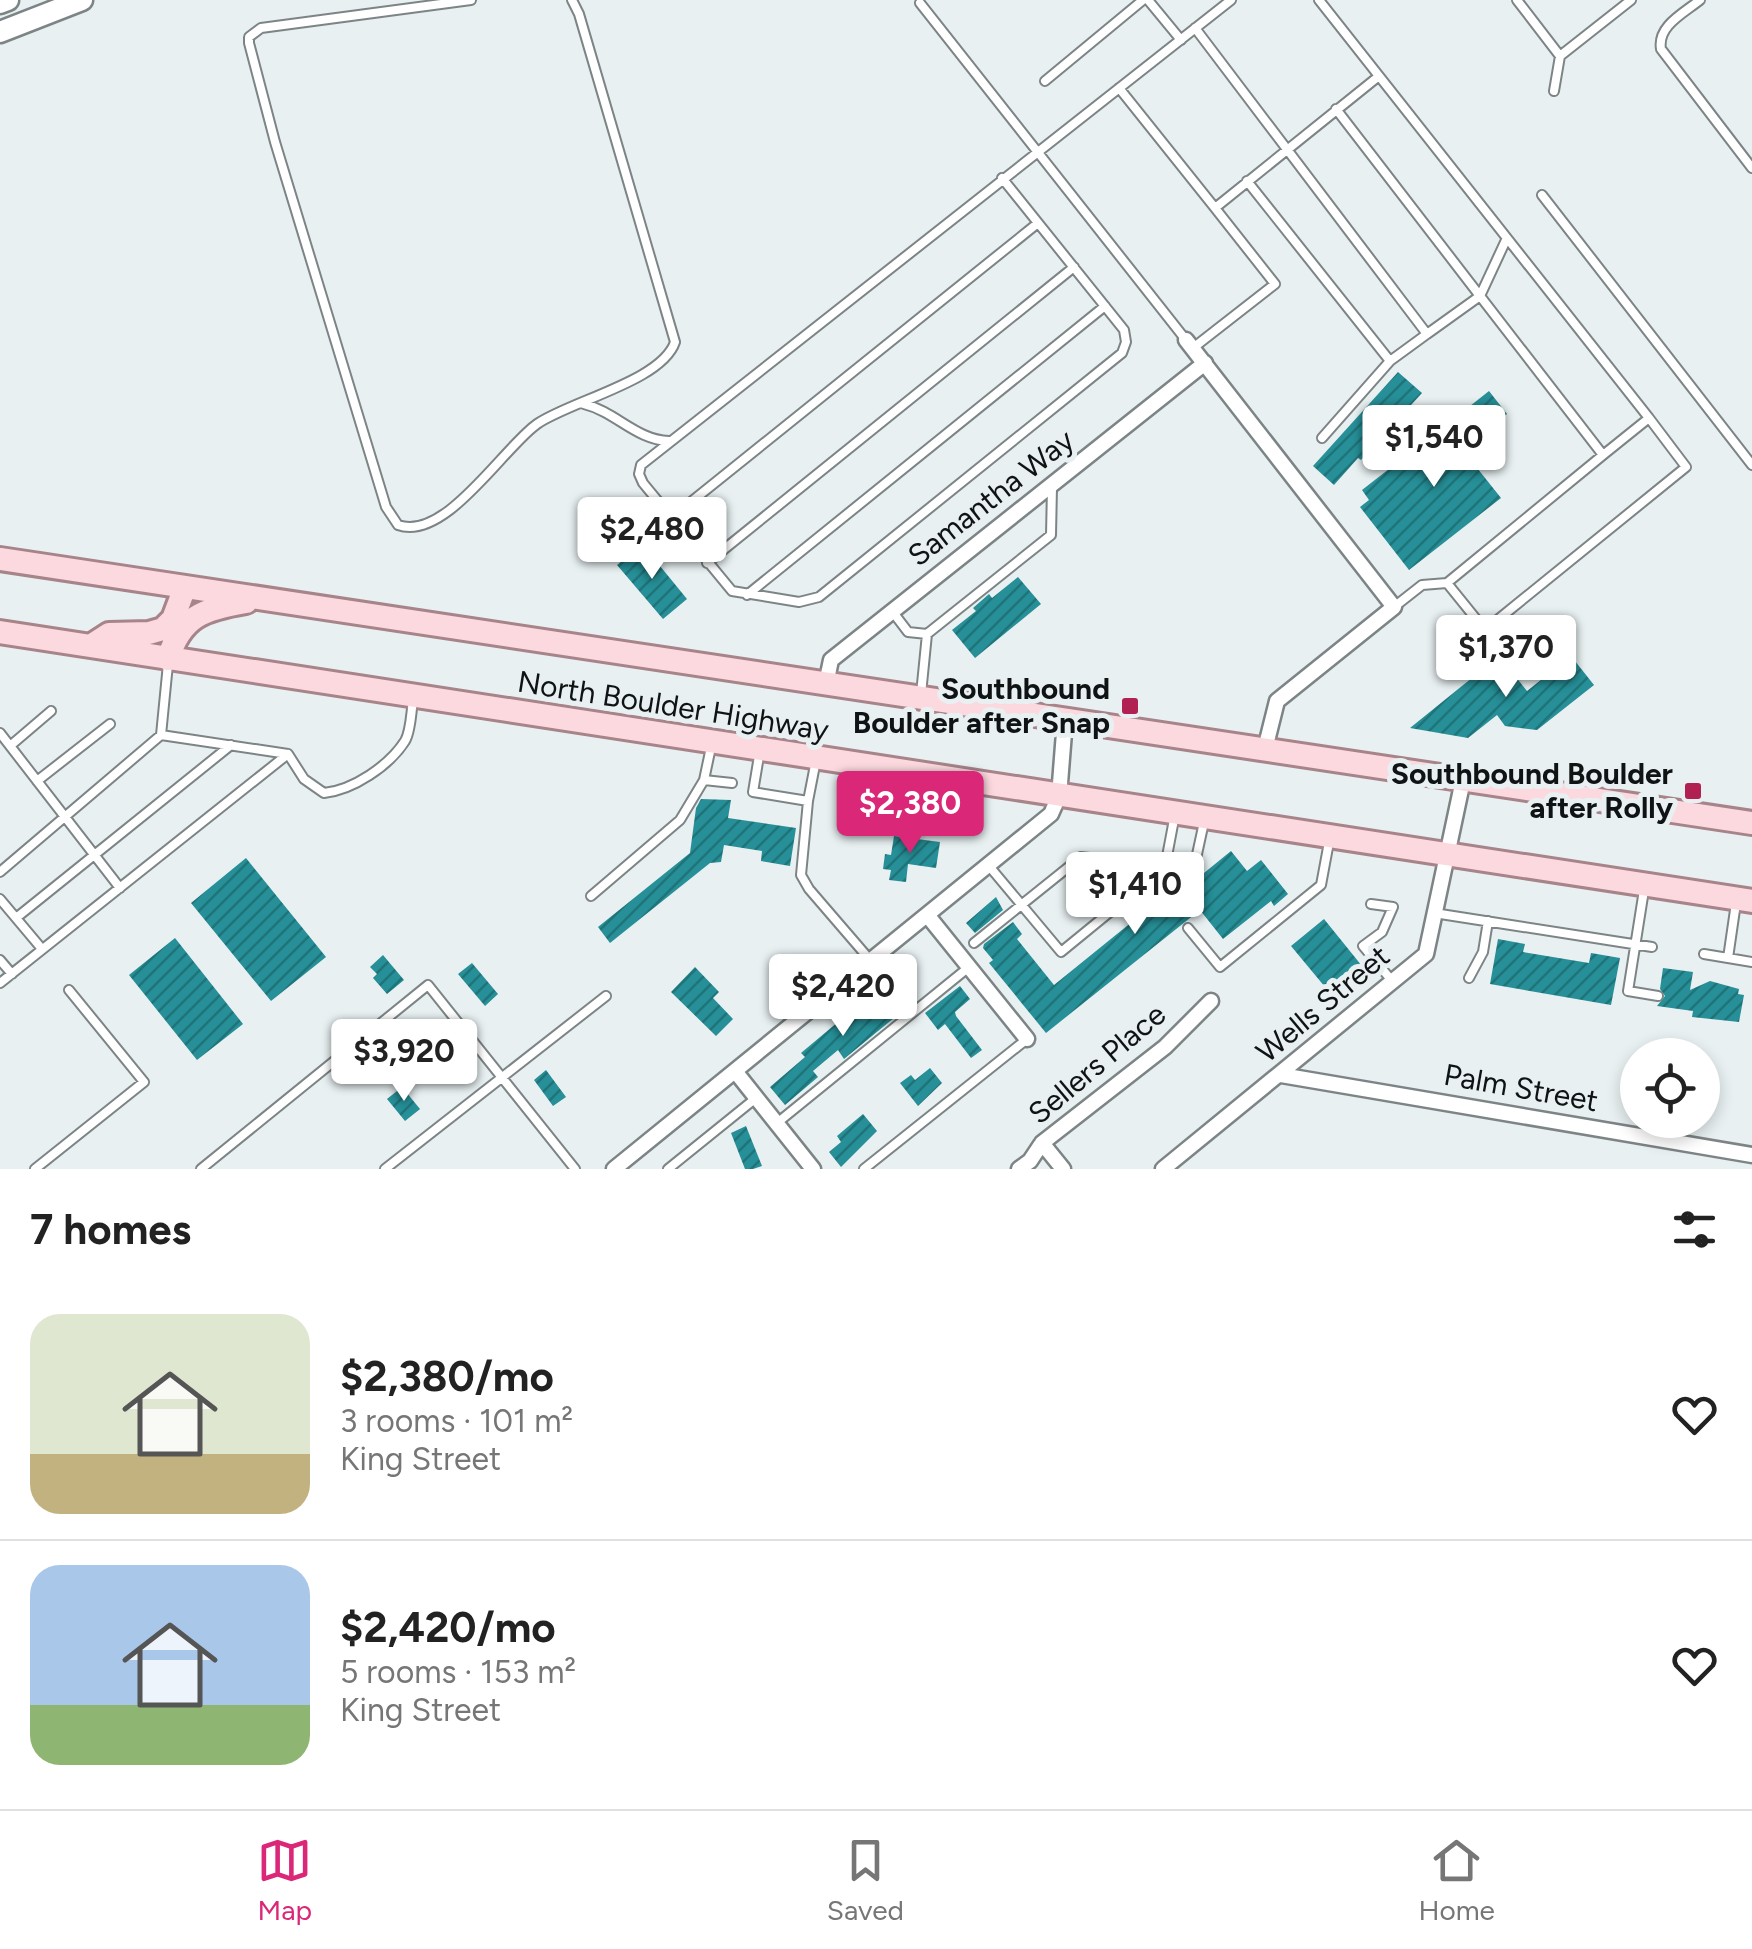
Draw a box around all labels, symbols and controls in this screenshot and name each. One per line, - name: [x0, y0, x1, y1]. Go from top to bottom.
- pin: $1,540: [1353, 405, 1515, 490]
- text: $1,540: [1384, 418, 1484, 456]
- street label: Samantha Way: [900, 421, 1081, 574]
- pin: $2,480: [571, 497, 733, 582]
- text: $2,480: [599, 510, 705, 548]
- pin: $1,370: [1425, 615, 1587, 700]
- text: $1,370: [1458, 628, 1554, 666]
- street label: North Boulder Highway: [515, 663, 831, 748]
- place label: Southbound Boulder after Snap: [853, 670, 1110, 741]
- marker: Southbound Boulder after Snap: [1119, 695, 1141, 717]
- place label: Southbound Boulder after Rolly: [1391, 755, 1674, 826]
- pin: $2,380: [829, 771, 991, 856]
- marker: Southbound Boulder after Rolly: [1682, 780, 1704, 802]
- text: $2,380: [859, 784, 961, 822]
- pin: $1,410: [1054, 852, 1216, 937]
- text: $1,410: [1088, 865, 1182, 903]
- street label: Wells Street: [1249, 937, 1397, 1070]
- pin: $2,420: [762, 954, 924, 1039]
- text: $2,420: [791, 967, 895, 1005]
- street label: Sellers Place: [1021, 996, 1173, 1132]
- pin: $3,920: [323, 1019, 485, 1104]
- text: $3,920: [353, 1032, 455, 1070]
- map controls: [1620, 1038, 1720, 1138]
- button: locate: [1620, 1038, 1720, 1138]
- street label: Palm Street: [1441, 1056, 1601, 1119]
- icon: filters: [1667, 1202, 1722, 1257]
- text: 7 homes: [30, 1204, 191, 1255]
- text: $2,380/mo: [340, 1351, 554, 1402]
- icon: home: [110, 1354, 230, 1474]
- icon: heart: [1667, 1387, 1722, 1442]
- text: 3 rooms · 101 m²: [340, 1402, 573, 1440]
- text: King Street: [340, 1440, 501, 1478]
- text: $2,420/mo: [340, 1602, 556, 1653]
- icon: home: [110, 1605, 230, 1725]
- icon: heart: [1667, 1638, 1722, 1693]
- text: 5 rooms · 153 m²: [340, 1653, 576, 1691]
- text: King Street: [340, 1691, 501, 1729]
- tab: Map: [257, 1833, 312, 1927]
- tab: Saved: [827, 1833, 904, 1927]
- tab: Home: [1418, 1833, 1495, 1927]

